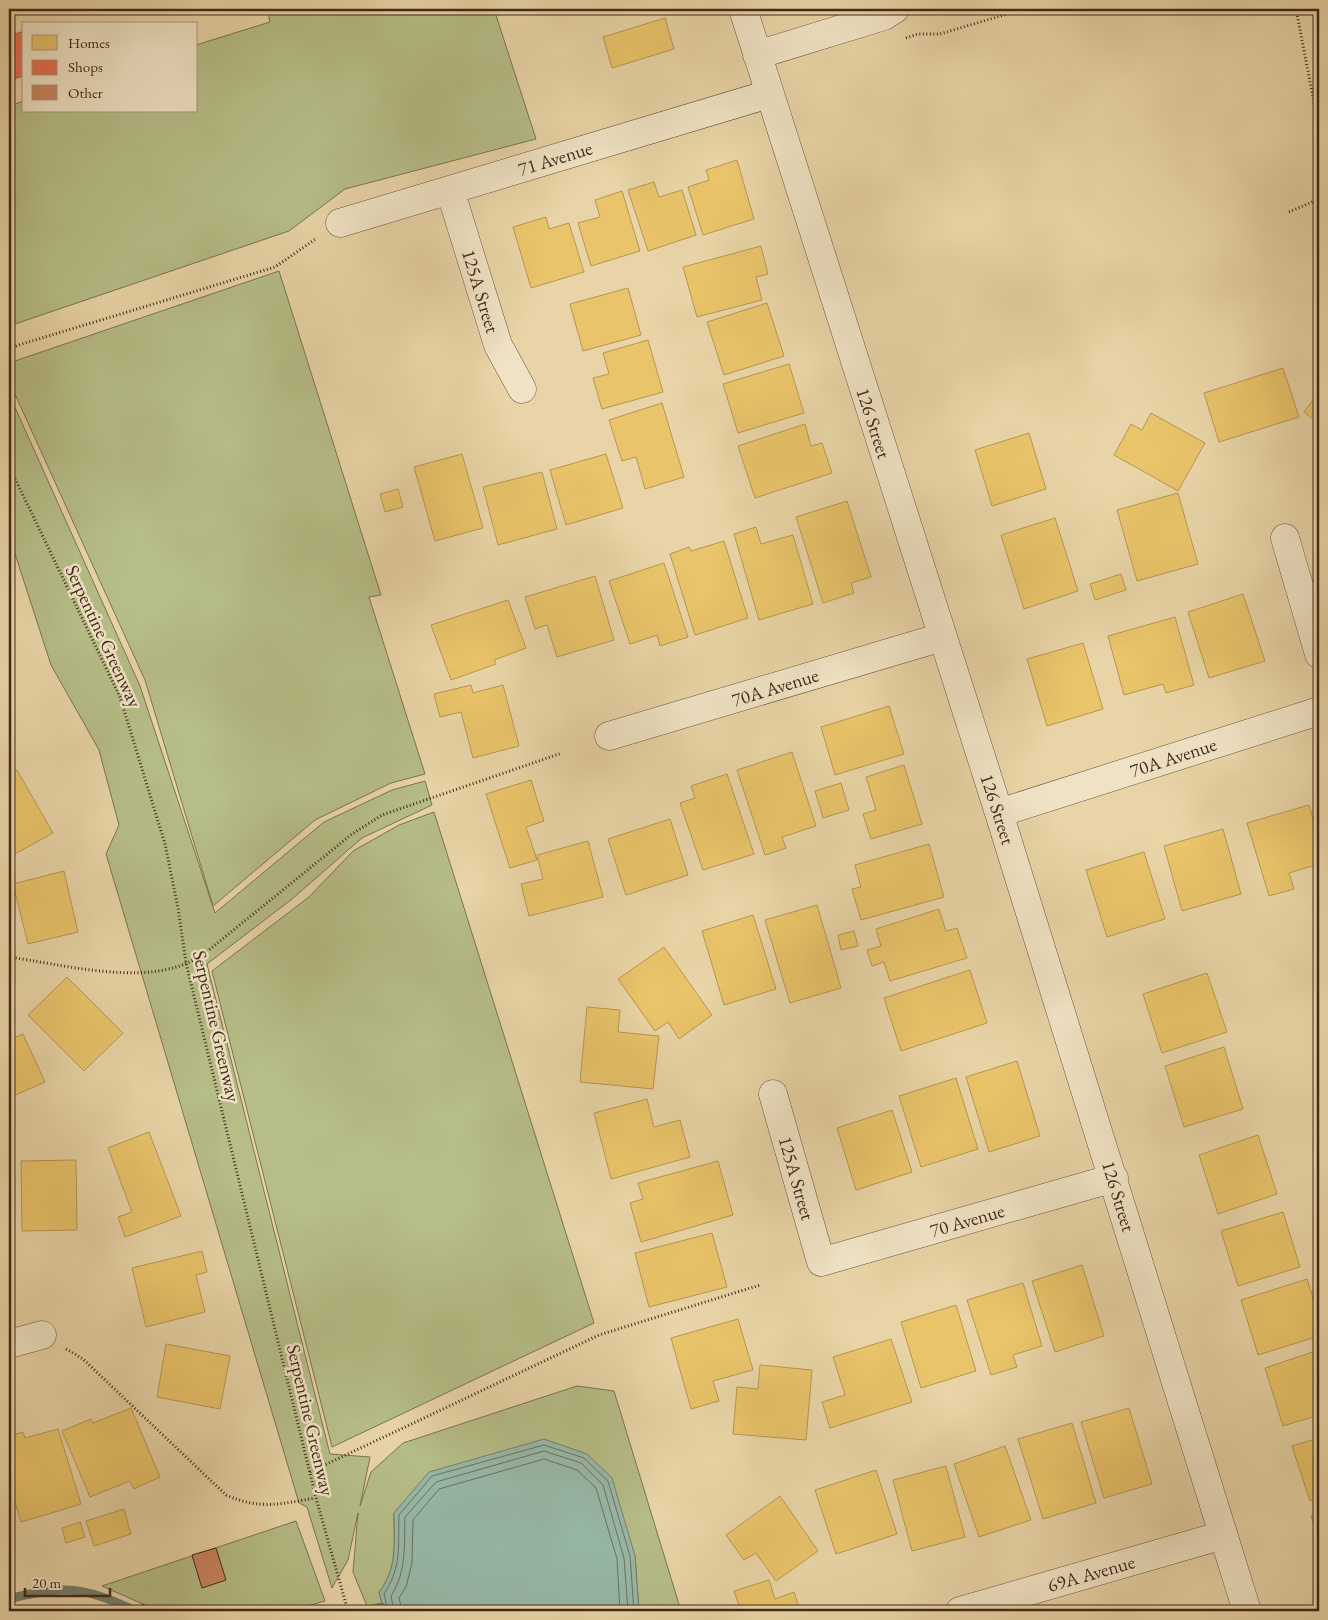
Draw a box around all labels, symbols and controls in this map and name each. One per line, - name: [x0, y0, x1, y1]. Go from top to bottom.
- legend: [22, 22, 198, 112]
- text: Homes: [68, 33, 110, 52]
- text: Shops: [68, 57, 103, 76]
- text: Other: [68, 83, 103, 102]
- street label: 71 Avenue: [515, 135, 595, 182]
- street label: 125A Street: [456, 246, 505, 336]
- street label: 126 Street: [850, 385, 897, 462]
- street label: Serpentine Greenway: [60, 561, 148, 712]
- street label: 70A Avenue: [729, 662, 822, 713]
- street label: 70A Avenue: [1127, 732, 1220, 783]
- street label: 126 Street: [974, 771, 1021, 848]
- street label: Serpentine Greenway: [187, 948, 246, 1105]
- street label: 125A Street: [773, 1133, 820, 1223]
- street label: 126 Street: [1096, 1158, 1141, 1235]
- street label: 70 Avenue: [927, 1198, 1007, 1243]
- street label: Serpentine Greenway: [281, 1342, 340, 1499]
- street label: 69A Avenue: [1045, 1549, 1138, 1598]
- scale bar: [25, 1565, 110, 1597]
- text: 20 m: [32, 1573, 61, 1592]

